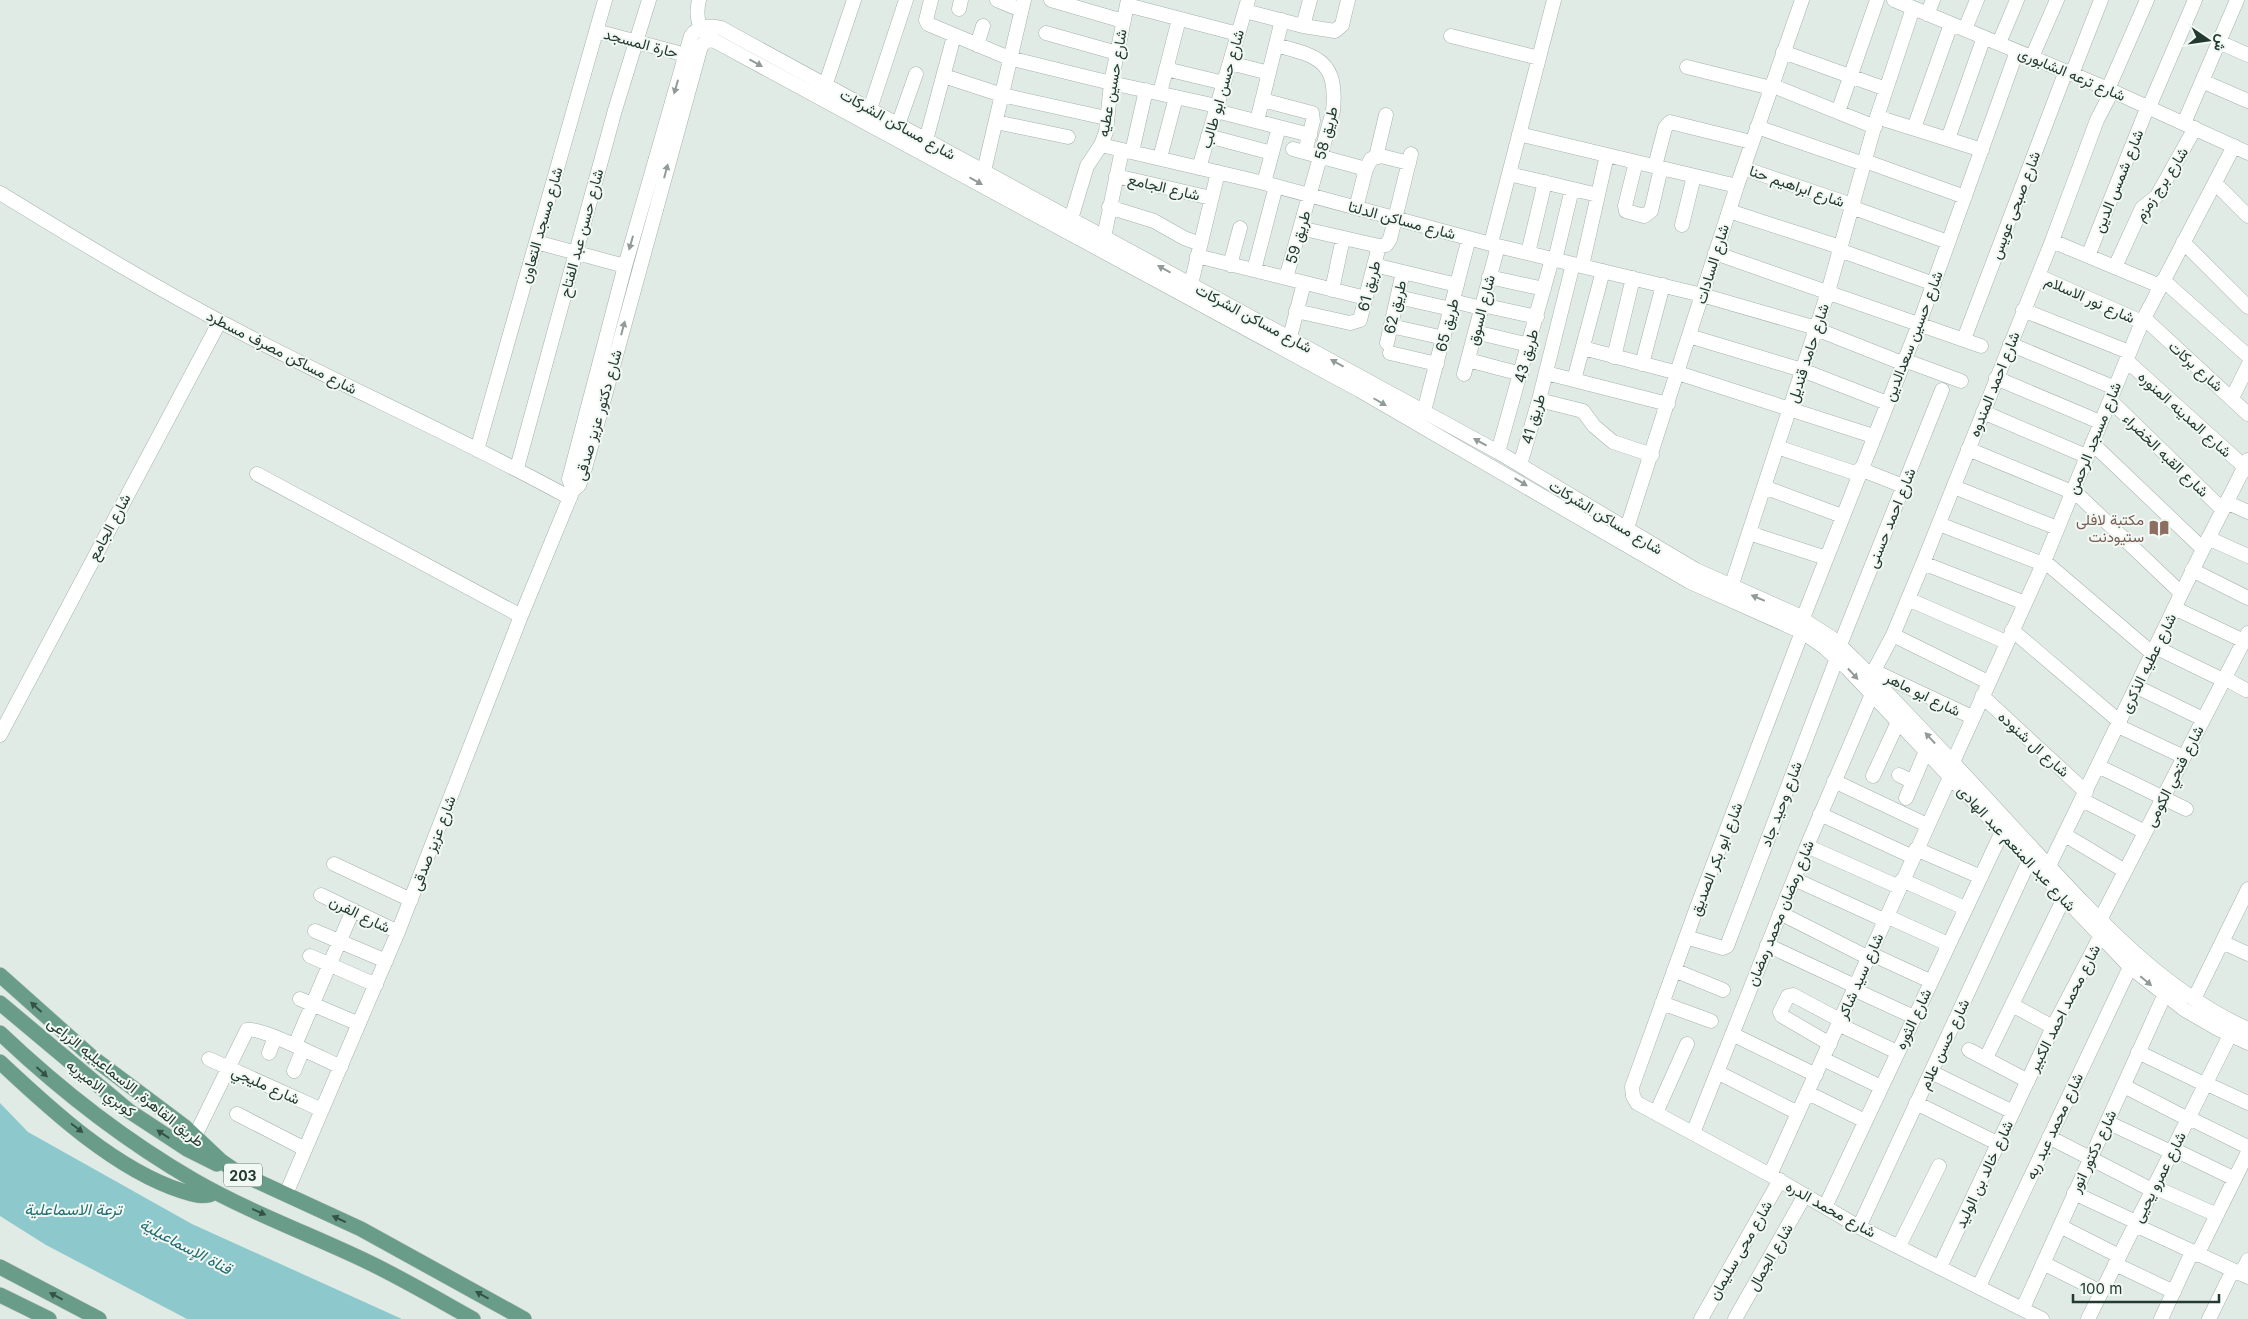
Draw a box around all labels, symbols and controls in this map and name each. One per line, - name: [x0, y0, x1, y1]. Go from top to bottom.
- north arrow: [2183, 15, 2233, 65]
- street label: حارة المسجد: [602, 24, 680, 62]
- street label: شارع حسين عطيه: [1093, 27, 1133, 139]
- street label: شارع حسن ابو طالب: [1196, 27, 1250, 151]
- text: ش: [2210, 33, 2231, 53]
- street label: شارع ترعه الشابورى: [2015, 43, 2129, 107]
- one-way arrow: [749, 59, 764, 67]
- one-way arrow: [672, 79, 680, 94]
- street label: شارع مساكن الشركات: [836, 84, 959, 165]
- street label: طريق 58: [1310, 104, 1343, 162]
- street label: شارع شمس الدين: [2089, 127, 2149, 236]
- street label: شارع برج زمزم: [2130, 143, 2194, 226]
- street label: شارع صبحى عويس: [1986, 148, 2046, 262]
- street label: شارع ابراهيم حنا: [1746, 161, 1847, 213]
- one-way arrow: [663, 164, 671, 179]
- street label: شارع مسجد التعاون: [515, 165, 569, 286]
- street label: شارع حسن عبد الفتاح: [555, 166, 609, 300]
- street label: شارع الجامع: [1126, 169, 1202, 206]
- one-way arrow: [970, 177, 983, 186]
- street label: شارع مساكن الدلتا: [1346, 197, 1458, 245]
- street label: طريق 59: [1281, 208, 1316, 266]
- street label: شارع السادات: [1691, 222, 1735, 307]
- one-way arrow: [627, 235, 635, 250]
- street label: طريق 61: [1354, 259, 1385, 313]
- one-way arrow: [1157, 265, 1170, 274]
- street label: شارع حسين سعدالدين: [1879, 268, 1949, 405]
- street label: شارع نور الاسلام: [2041, 271, 2138, 329]
- street label: شارع السوق: [1463, 273, 1501, 348]
- street label: طريق 62: [1380, 278, 1411, 336]
- street label: شارع مساكن الشركات: [1192, 279, 1316, 359]
- street label: طريق 65: [1431, 296, 1464, 354]
- street label: شارع حامد قنديل: [1783, 301, 1835, 406]
- street label: شارع مساكن مصرف مسطرد: [203, 306, 360, 400]
- one-way arrow: [620, 320, 628, 335]
- street label: طريق 43: [1510, 327, 1543, 385]
- street label: شارع احمد المندوه: [1964, 328, 2026, 440]
- street label: شارع بركات: [2163, 337, 2227, 397]
- street label: شارع دكتور عزيز صدقى: [570, 347, 628, 483]
- one-way arrow: [1330, 359, 1345, 367]
- street label: شارع المدينه المنوره: [2133, 367, 2236, 463]
- street label: شارع مسجد الرحمن: [2063, 379, 2127, 498]
- street label: طريق 41: [1517, 391, 1550, 447]
- one-way arrow: [1374, 397, 1387, 406]
- street label: شارع القبه الخضراء: [2118, 409, 2213, 502]
- one-way arrow: [1472, 438, 1487, 446]
- street label: شارع احمد حسنى: [1862, 465, 1922, 572]
- street label: شارع مساكن الشركات: [1545, 476, 1666, 560]
- one-way arrow: [1515, 478, 1528, 487]
- street label: شارع الجامع: [83, 490, 136, 565]
- place label: مكتبة لافلى ستيودنت: [2076, 510, 2144, 546]
- library icon: مكتبة لافلى ستيودنت: [2148, 517, 2170, 539]
- one-way arrow: [1751, 594, 1765, 602]
- street label: شارع عطيه الذكرى: [2116, 610, 2182, 717]
- street label: شارع ابو ماهر: [1881, 667, 1964, 722]
- one-way arrow: [1847, 668, 1859, 680]
- street label: شارع ال شنوده: [1993, 707, 2074, 783]
- street label: شارع فتحي الكومى: [2140, 722, 2211, 832]
- one-way arrow: [1924, 732, 1936, 744]
- street label: شارع وحيد جاد: [1756, 758, 1808, 850]
- street label: شارع عبد المنعم عبد الهادى: [1952, 781, 2081, 917]
- street label: شارع عزيز صدقى: [406, 793, 462, 894]
- street label: شارع ابو بكر الصديق: [1686, 799, 1748, 919]
- street label: شارع رمضان محمد رمضان: [1742, 837, 1820, 989]
- street label: شارع الفرن: [326, 891, 394, 939]
- street label: شارع سيد شاكر: [1832, 930, 1889, 1024]
- street label: شارع محمد احمد الكبير: [2023, 941, 2106, 1077]
- one-way arrow: [2140, 975, 2152, 987]
- street label: شارع الثوره: [1891, 985, 1937, 1053]
- street label: شارع حسن علام: [1915, 995, 1975, 1093]
- one-way arrow: [30, 1001, 42, 1013]
- street label: طريق القاهرة, الاسماعيليه الزراعى: [43, 1013, 208, 1152]
- street label: كوبري الاميريه: [60, 1055, 140, 1124]
- street label: شارع مليجي: [227, 1062, 303, 1112]
- one-way arrow: [36, 1066, 48, 1078]
- street label: شارع محمد عبد ربه: [2021, 1069, 2089, 1183]
- street label: شارع دكتور انور: [2065, 1106, 2122, 1197]
- street label: شارع خالد بن الوليد: [1951, 1117, 2019, 1232]
- one-way arrow: [70, 1123, 83, 1134]
- street label: شارع عمرو يحيى: [2128, 1128, 2192, 1226]
- one-way arrow: [156, 1129, 169, 1138]
- road number: 203: [224, 1164, 262, 1186]
- street label: شارع محمد الدره: [1782, 1176, 1880, 1243]
- street label: شارع محى سليمان: [1704, 1197, 1778, 1304]
- water label: ترعة الاسماعلية: [24, 1199, 124, 1220]
- one-way arrow: [252, 1209, 266, 1217]
- water label: قناة الإسماعيلية: [136, 1213, 237, 1280]
- one-way arrow: [332, 1214, 346, 1222]
- street label: شارع الجمال: [1743, 1220, 1799, 1295]
- scale bar: [2073, 1272, 2219, 1304]
- text: 100 m: [2080, 1279, 2122, 1298]
- one-way arrow: [475, 1291, 489, 1299]
- one-way arrow: [48, 1292, 63, 1300]

